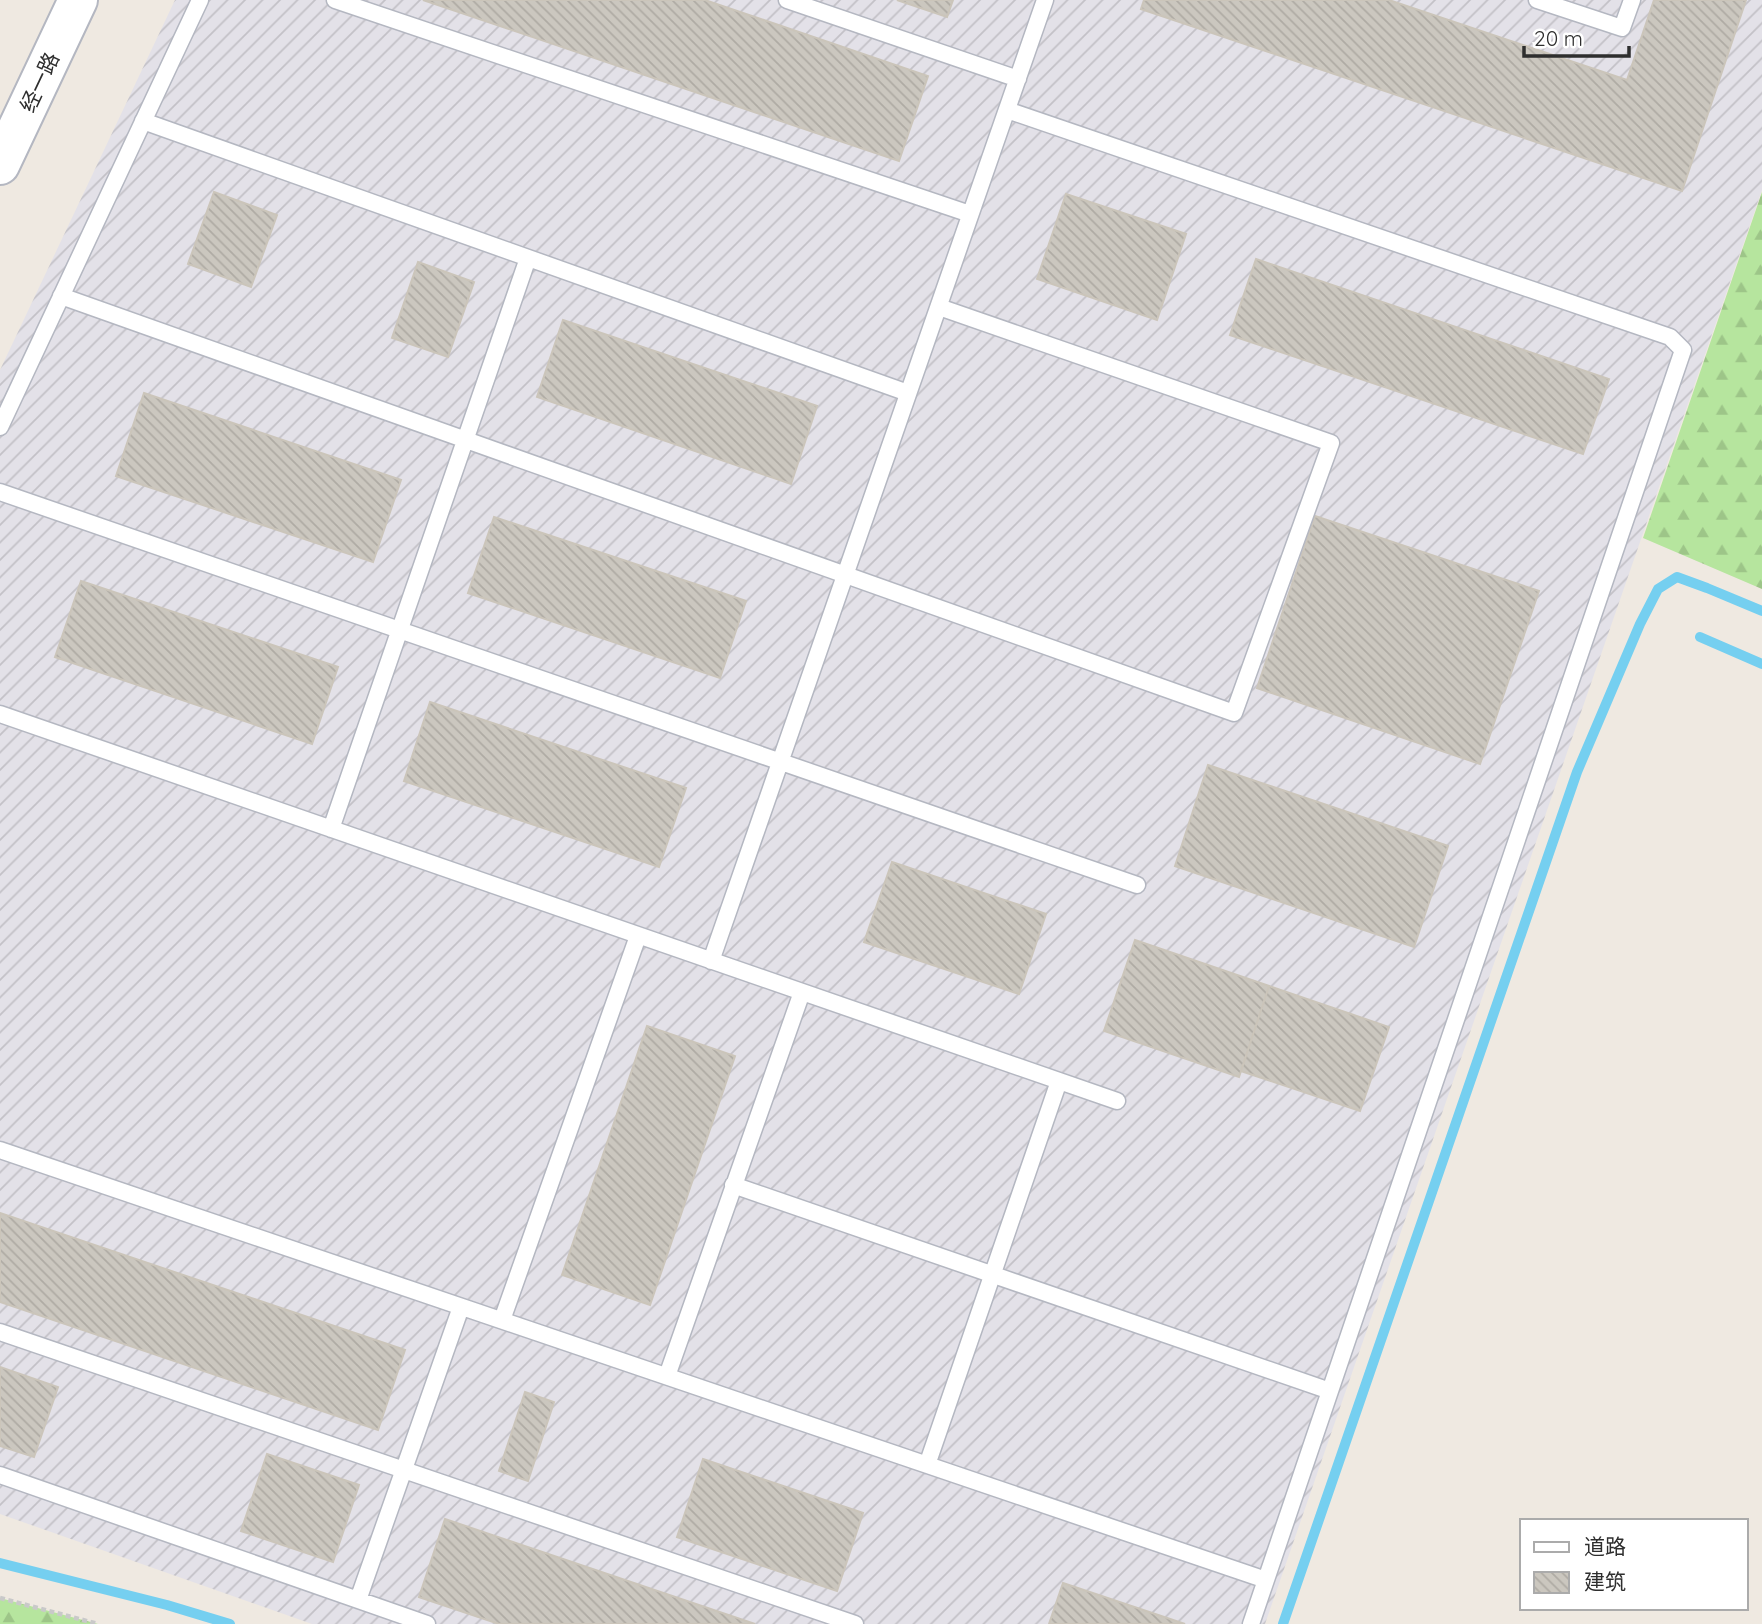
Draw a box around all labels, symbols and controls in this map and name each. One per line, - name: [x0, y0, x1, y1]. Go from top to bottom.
- scale bar: [1524, 14, 1629, 58]
- text: 20 m: [1534, 25, 1583, 51]
- street label: 经一路: [14, 48, 64, 116]
- legend: [1520, 1519, 1748, 1610]
- text: 道路: [1584, 1533, 1626, 1559]
- text: 建筑: [1584, 1568, 1626, 1594]

